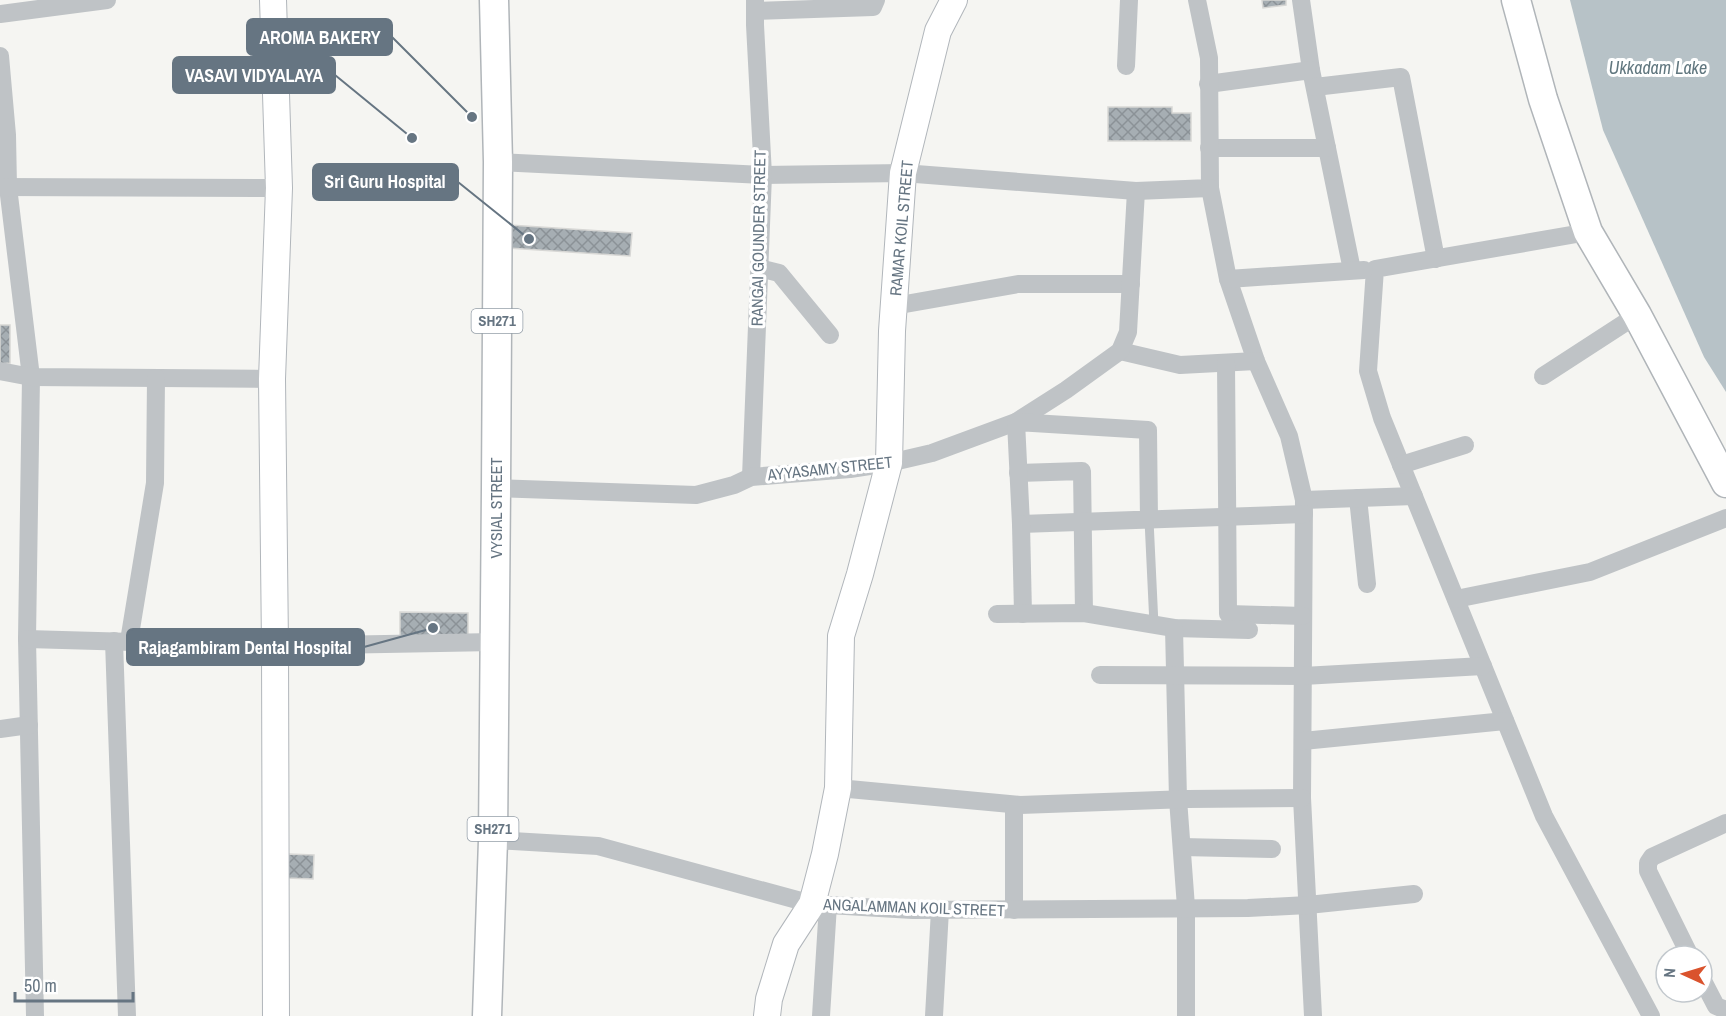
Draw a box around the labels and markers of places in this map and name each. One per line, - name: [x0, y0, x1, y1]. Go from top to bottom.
- callout: AROMA BAKERY: [247, 19, 392, 55]
- callout: VASAVI VIDYALAYA: [173, 57, 335, 93]
- callout: Sri Guru Hospital: [313, 164, 458, 200]
- callout: Rajagambiram Dental Hospital: [127, 629, 364, 665]

